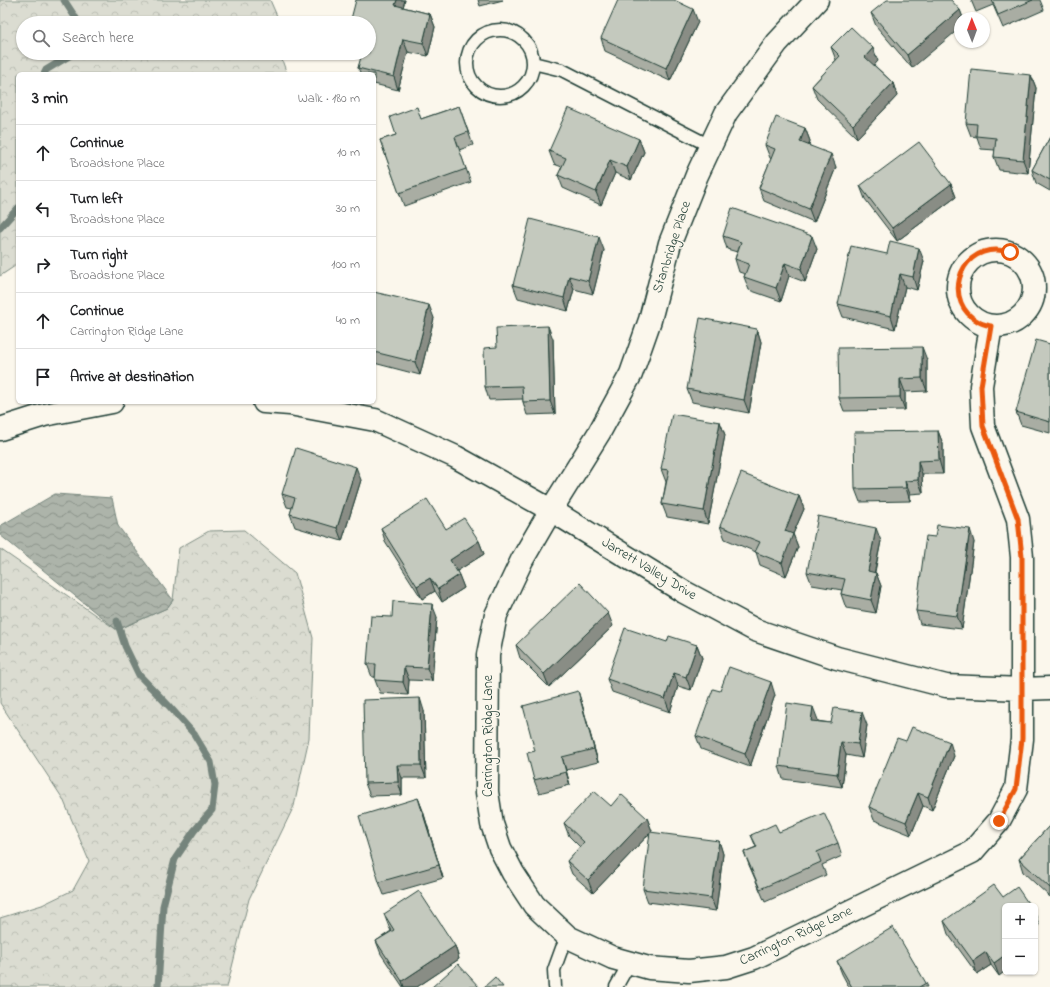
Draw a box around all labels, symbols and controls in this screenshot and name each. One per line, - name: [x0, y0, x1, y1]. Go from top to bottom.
- north arrow: [954, 12, 990, 48]
- search box: [16, 16, 376, 60]
- icon: search: [30, 27, 52, 49]
- text: Search here: [62, 27, 134, 49]
- text: 3 min: [32, 86, 68, 111]
- text: Walk · 180 m: [298, 89, 360, 108]
- text: Continue: [70, 132, 124, 154]
- icon: ahead: [32, 142, 54, 164]
- text: 10 m: [337, 143, 360, 162]
- text: Broadstone Place: [70, 154, 165, 173]
- text: Turn left: [70, 188, 123, 210]
- street label: Stanbridge Place: [647, 197, 698, 296]
- icon: left: [32, 198, 54, 220]
- text: 30 m: [336, 199, 360, 218]
- text: Broadstone Place: [70, 210, 165, 229]
- route start: [1001, 243, 1019, 261]
- text: Turn right: [70, 244, 128, 266]
- icon: right: [32, 254, 54, 276]
- text: 100 m: [331, 255, 360, 274]
- text: Broadstone Place: [70, 266, 165, 285]
- text: Continue: [70, 300, 124, 322]
- icon: ahead: [32, 310, 54, 332]
- text: 40 m: [336, 311, 360, 330]
- text: Carrington Ridge Lane: [70, 322, 183, 341]
- icon: arrive: [32, 366, 54, 388]
- text: Arrive at destination: [70, 366, 194, 388]
- street label: Jarrett Valley Drive: [597, 532, 701, 607]
- street label: Carrington Ridge Lane: [478, 674, 500, 797]
- route end: [990, 812, 1008, 830]
- street label: Carrington Ridge Lane: [736, 900, 857, 972]
- map controls: [1002, 903, 1038, 975]
- button: +: [1002, 903, 1038, 939]
- button: −: [1002, 939, 1038, 975]

